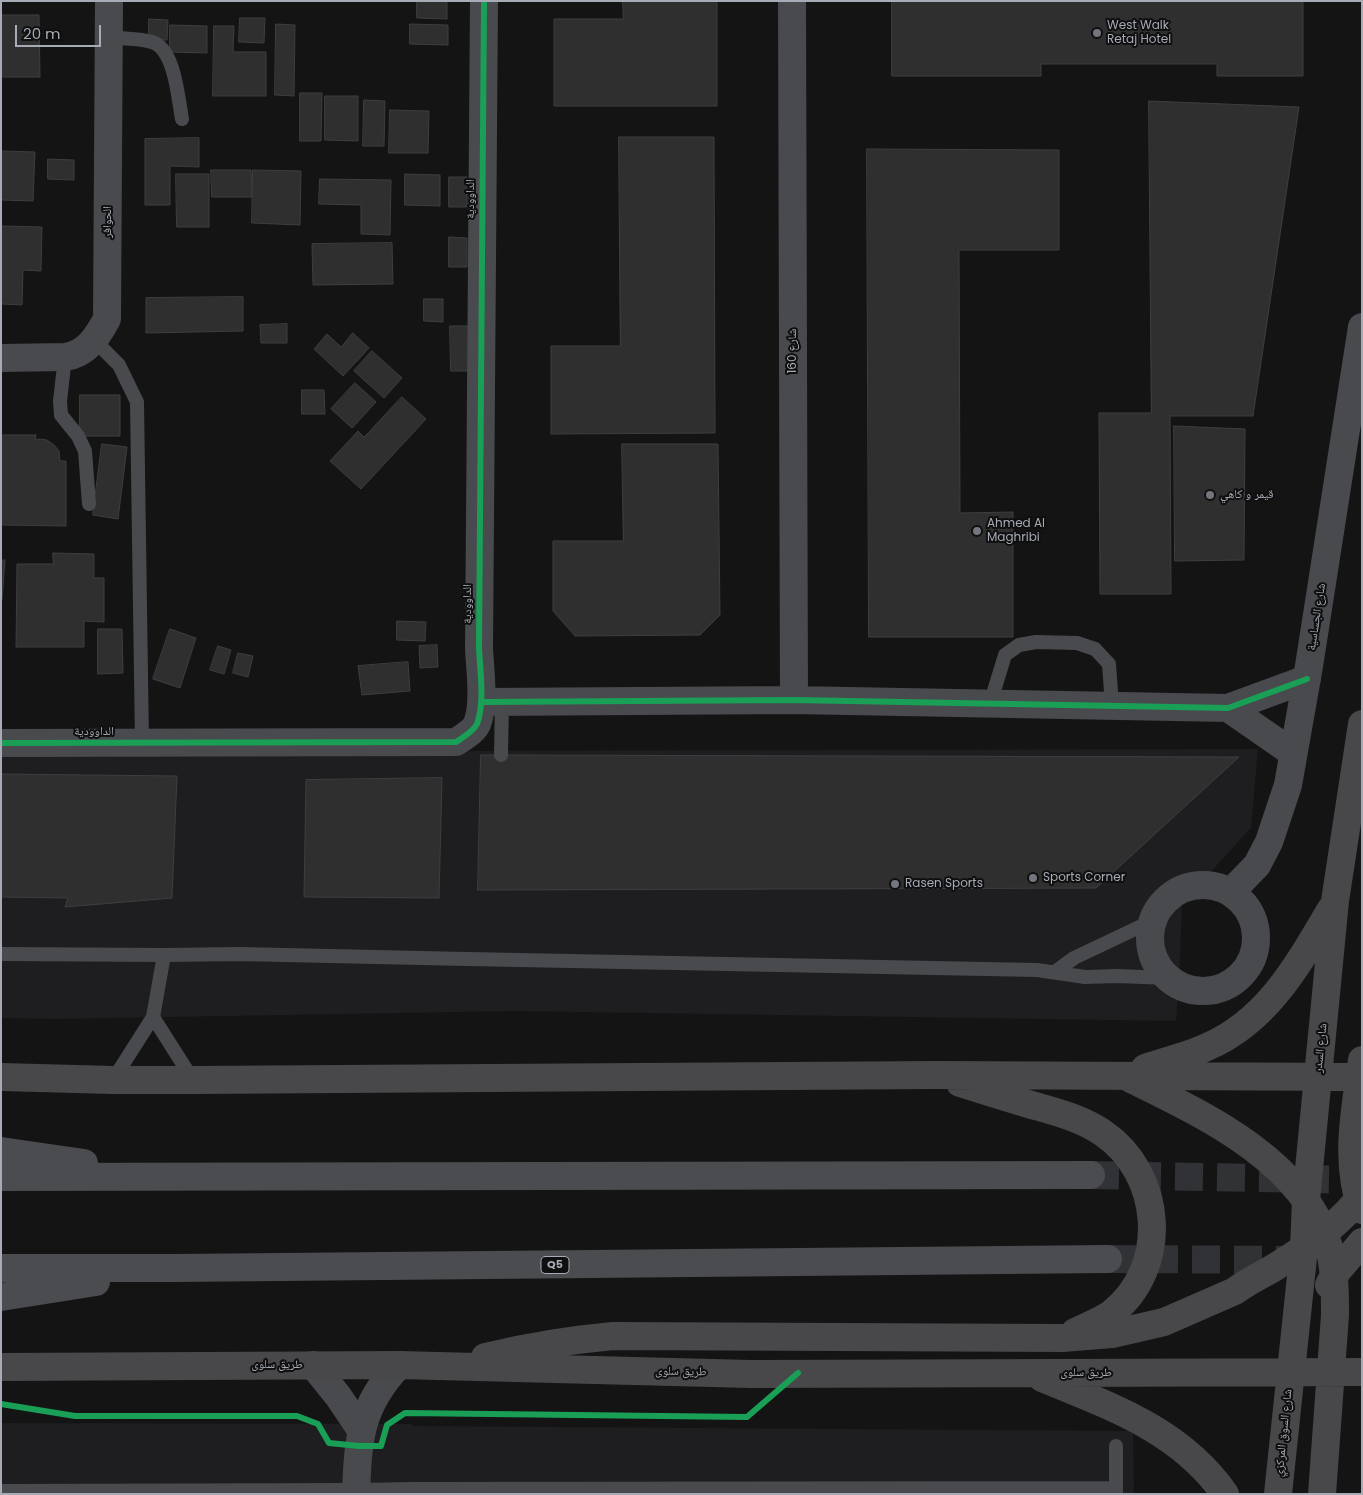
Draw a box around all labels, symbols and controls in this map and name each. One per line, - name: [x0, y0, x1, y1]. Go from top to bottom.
- scale bar: [18, 15, 104, 47]
- place label: West Walk Retaj Hotel: [1107, 19, 1171, 47]
- text: 20 m: [23, 23, 61, 44]
- marker: West Walk Retaj Hotel: [1091, 27, 1103, 39]
- street label: الداوودية: [464, 179, 478, 219]
- street label: الحوافر: [101, 206, 115, 238]
- street label: شارع 160: [786, 328, 800, 374]
- place label: قيمر و كاهي: [1220, 488, 1274, 502]
- marker: قيمر و كاهي: [1204, 489, 1216, 501]
- place label: Ahmed Al Maghribi: [987, 517, 1045, 545]
- marker: Ahmed Al Maghribi: [971, 525, 983, 537]
- street label: شارع الجساسية: [1305, 582, 1329, 652]
- street label: الداوودية: [461, 584, 475, 624]
- street label: الداوودية: [74, 725, 114, 739]
- place label: Sports Corner: [1043, 871, 1125, 885]
- marker: Sports Corner: [1027, 872, 1039, 884]
- place label: Rasen Sports: [905, 877, 983, 891]
- marker: Rasen Sports: [889, 878, 901, 890]
- street label: شارع السدر: [1311, 1023, 1331, 1073]
- road number: Q5: [541, 1256, 569, 1274]
- street label: طريق سلوى: [251, 1358, 303, 1372]
- street label: طريق سلوى: [655, 1364, 707, 1380]
- street label: طريق سلوى: [1060, 1366, 1112, 1380]
- street label: شارع السوق المركزي: [1272, 1388, 1296, 1478]

